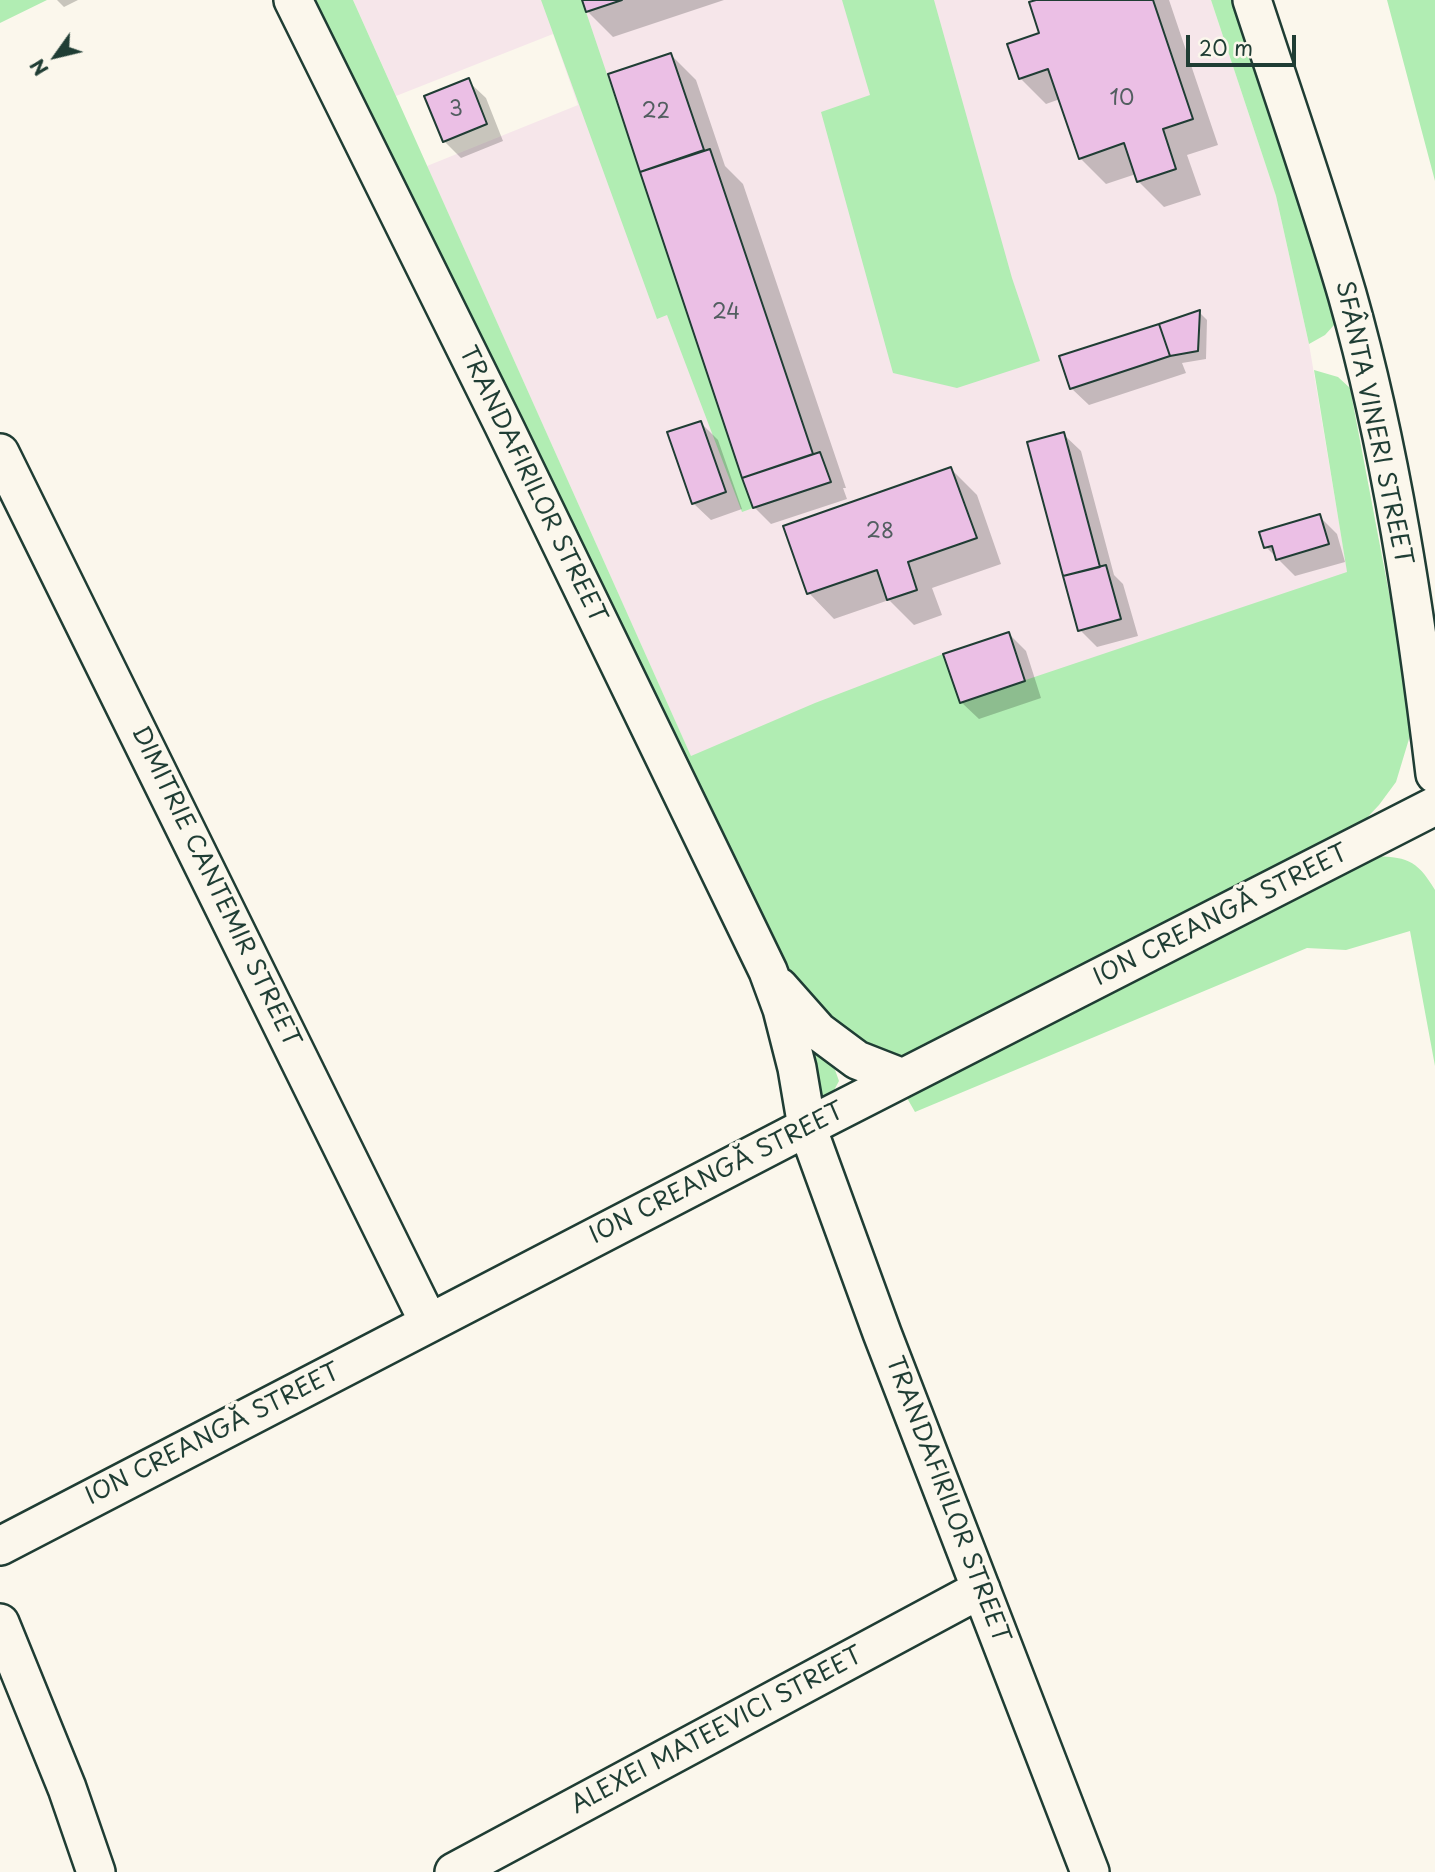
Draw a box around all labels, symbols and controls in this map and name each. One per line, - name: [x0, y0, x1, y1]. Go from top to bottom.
- north arrow: [21, 21, 91, 91]
- scale bar: [1190, 21, 1300, 65]
- text: 20 m: [1199, 31, 1253, 63]
- text: N: [23, 54, 54, 82]
- house number: 10: [1110, 86, 1134, 112]
- house number: 3: [449, 97, 463, 123]
- house number: 22: [642, 99, 670, 125]
- street label: SFÂNTA VINERI STREET: [1329, 278, 1417, 568]
- house number: 24: [712, 300, 740, 326]
- street label: TRANDAFIRILOR STREET: [452, 342, 612, 628]
- house number: 28: [866, 519, 894, 545]
- street label: DIMITRIE CANTEMIR STREET: [125, 722, 305, 1052]
- street label: ION CREANGĂ STREET: [1089, 839, 1353, 993]
- street label: ION CREANGĂ STREET: [585, 1097, 849, 1251]
- street label: TRANDAFIRILOR STREET: [879, 1353, 1015, 1647]
- street label: ION CREANGĂ STREET: [81, 1358, 345, 1512]
- street label: ALEXEI MATEEVICI STREET: [566, 1642, 868, 1820]

